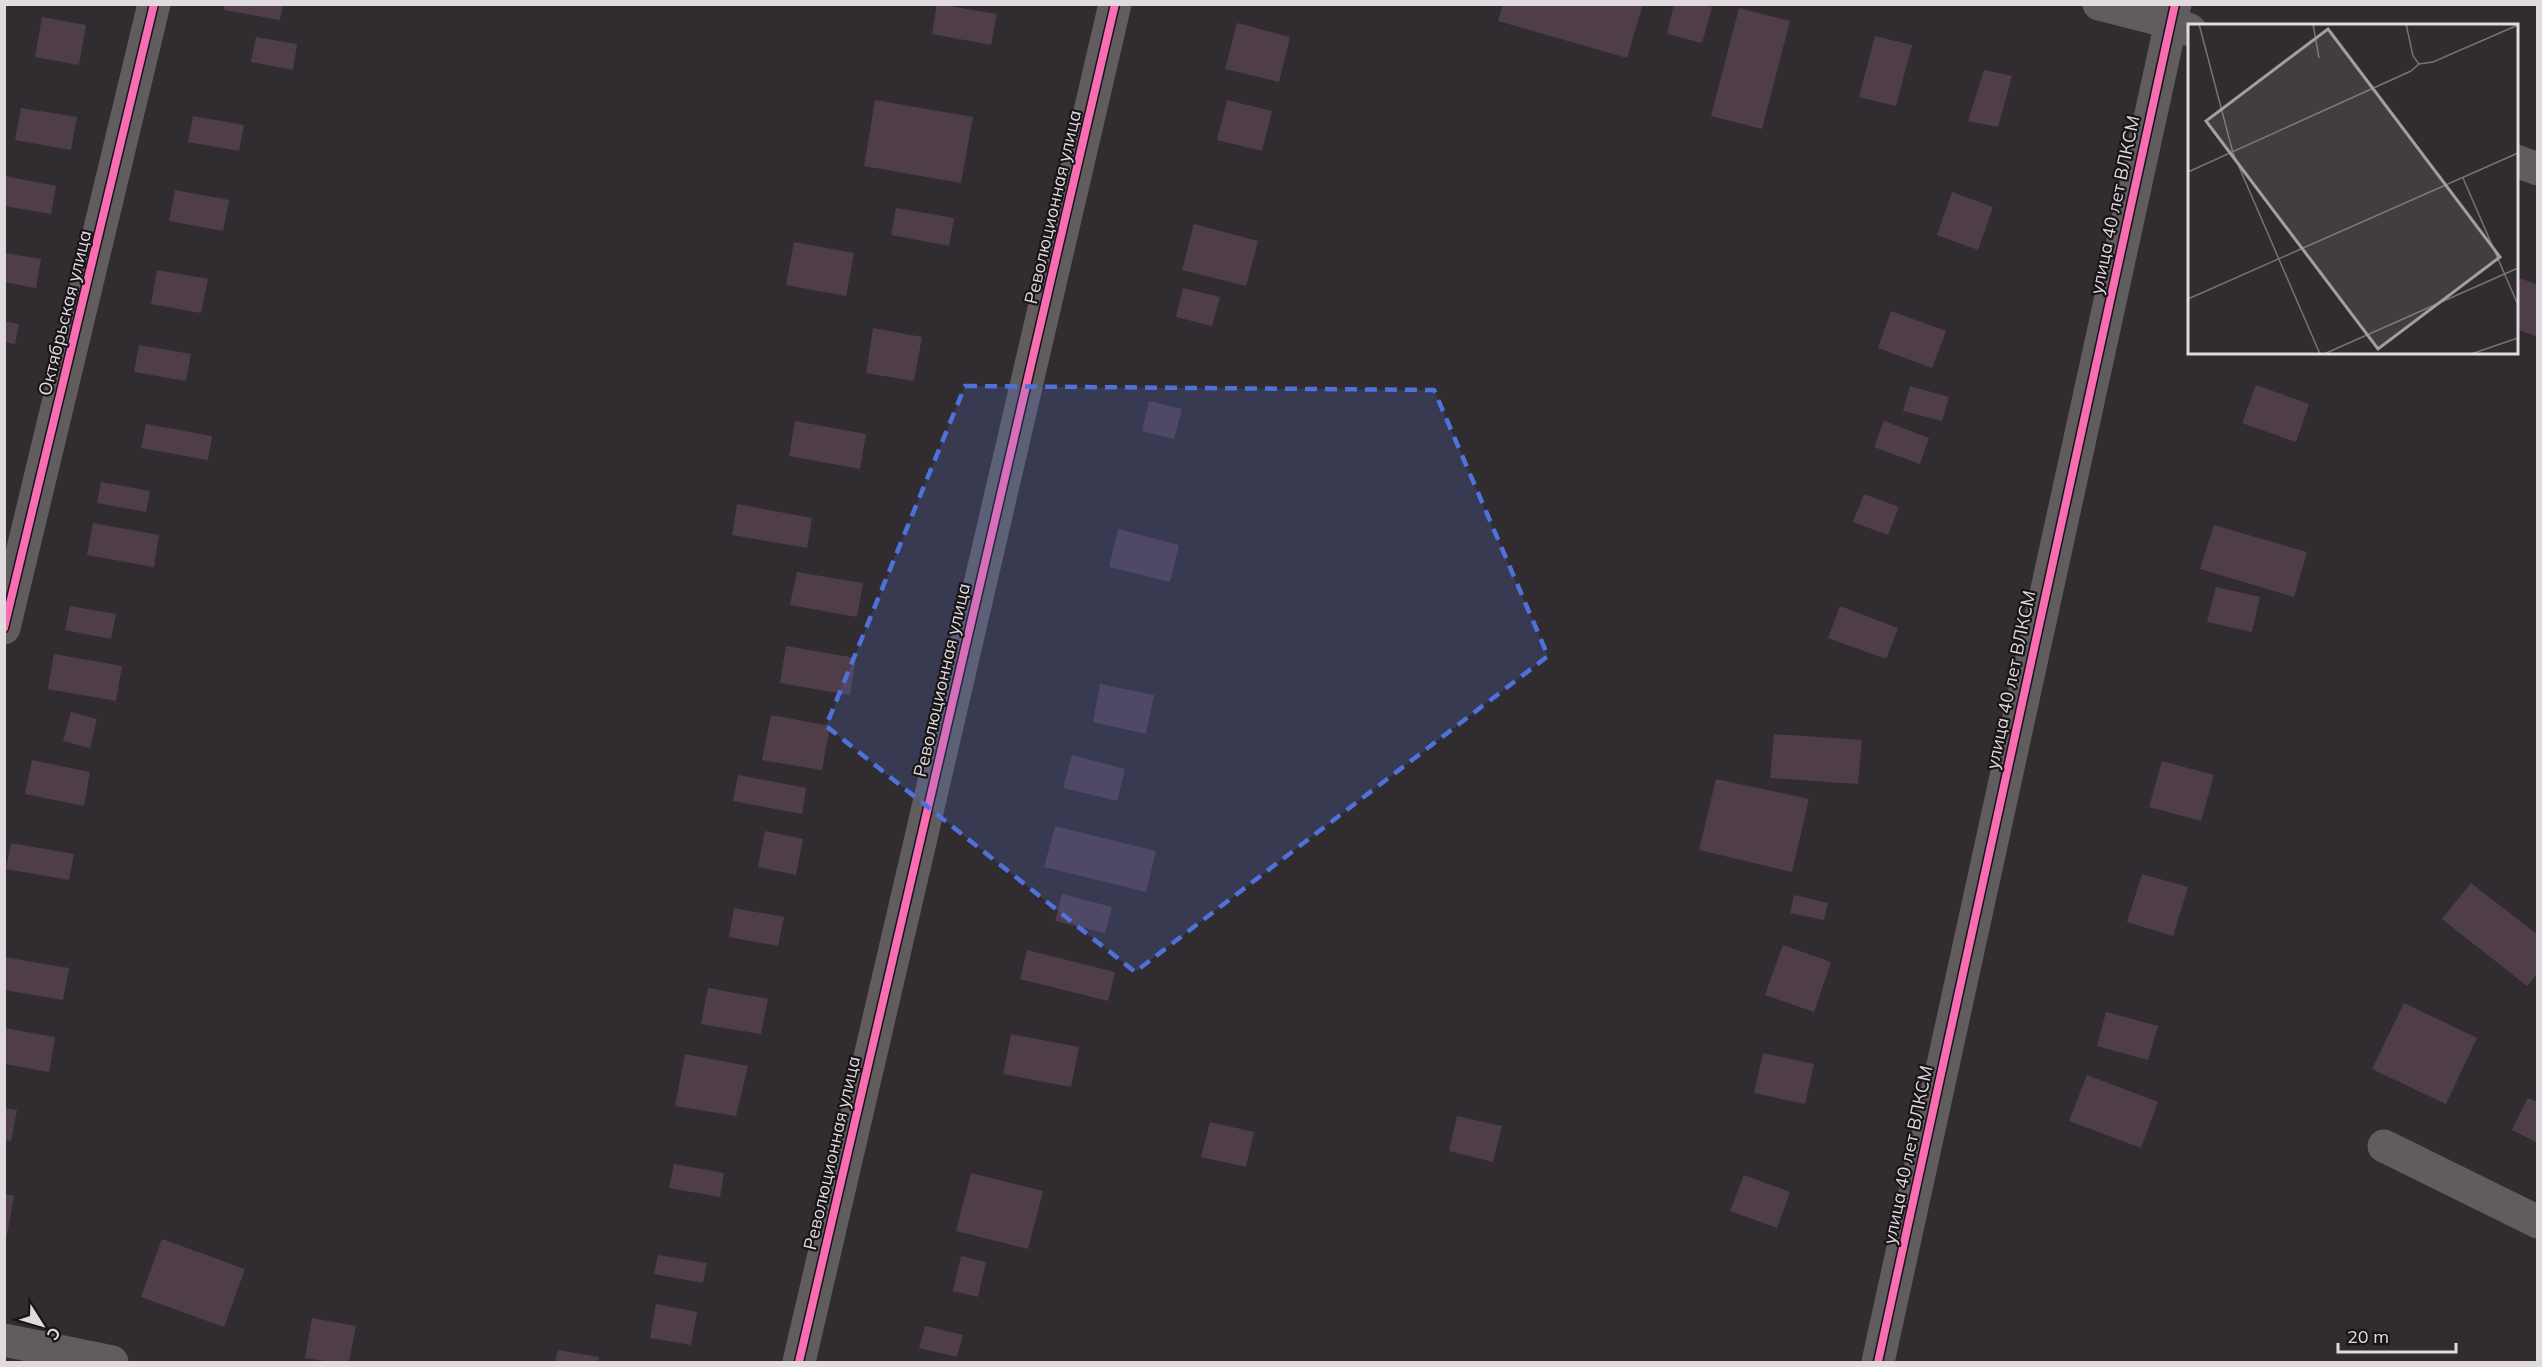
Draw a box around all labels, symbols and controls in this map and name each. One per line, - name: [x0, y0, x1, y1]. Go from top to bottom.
- inset map: [2188, 24, 2518, 354]
- street label: Революционная улица: [1019, 108, 1086, 306]
- street label: улица 40 лет ВЛКСМ: [2084, 113, 2145, 296]
- street label: Октябрьская улица: [33, 228, 96, 398]
- street label: Революционная улица: [908, 581, 975, 779]
- street label: улица 40 лет ВЛКСМ: [1980, 588, 2041, 771]
- street label: Революционная улица: [798, 1054, 865, 1252]
- street label: улица 40 лет ВЛКСМ: [1877, 1063, 1938, 1246]
- north arrow: [12, 1295, 72, 1355]
- scale bar: [2338, 1316, 2456, 1354]
- text: С: [43, 1324, 65, 1344]
- text: 20 m: [2347, 1325, 2389, 1348]

